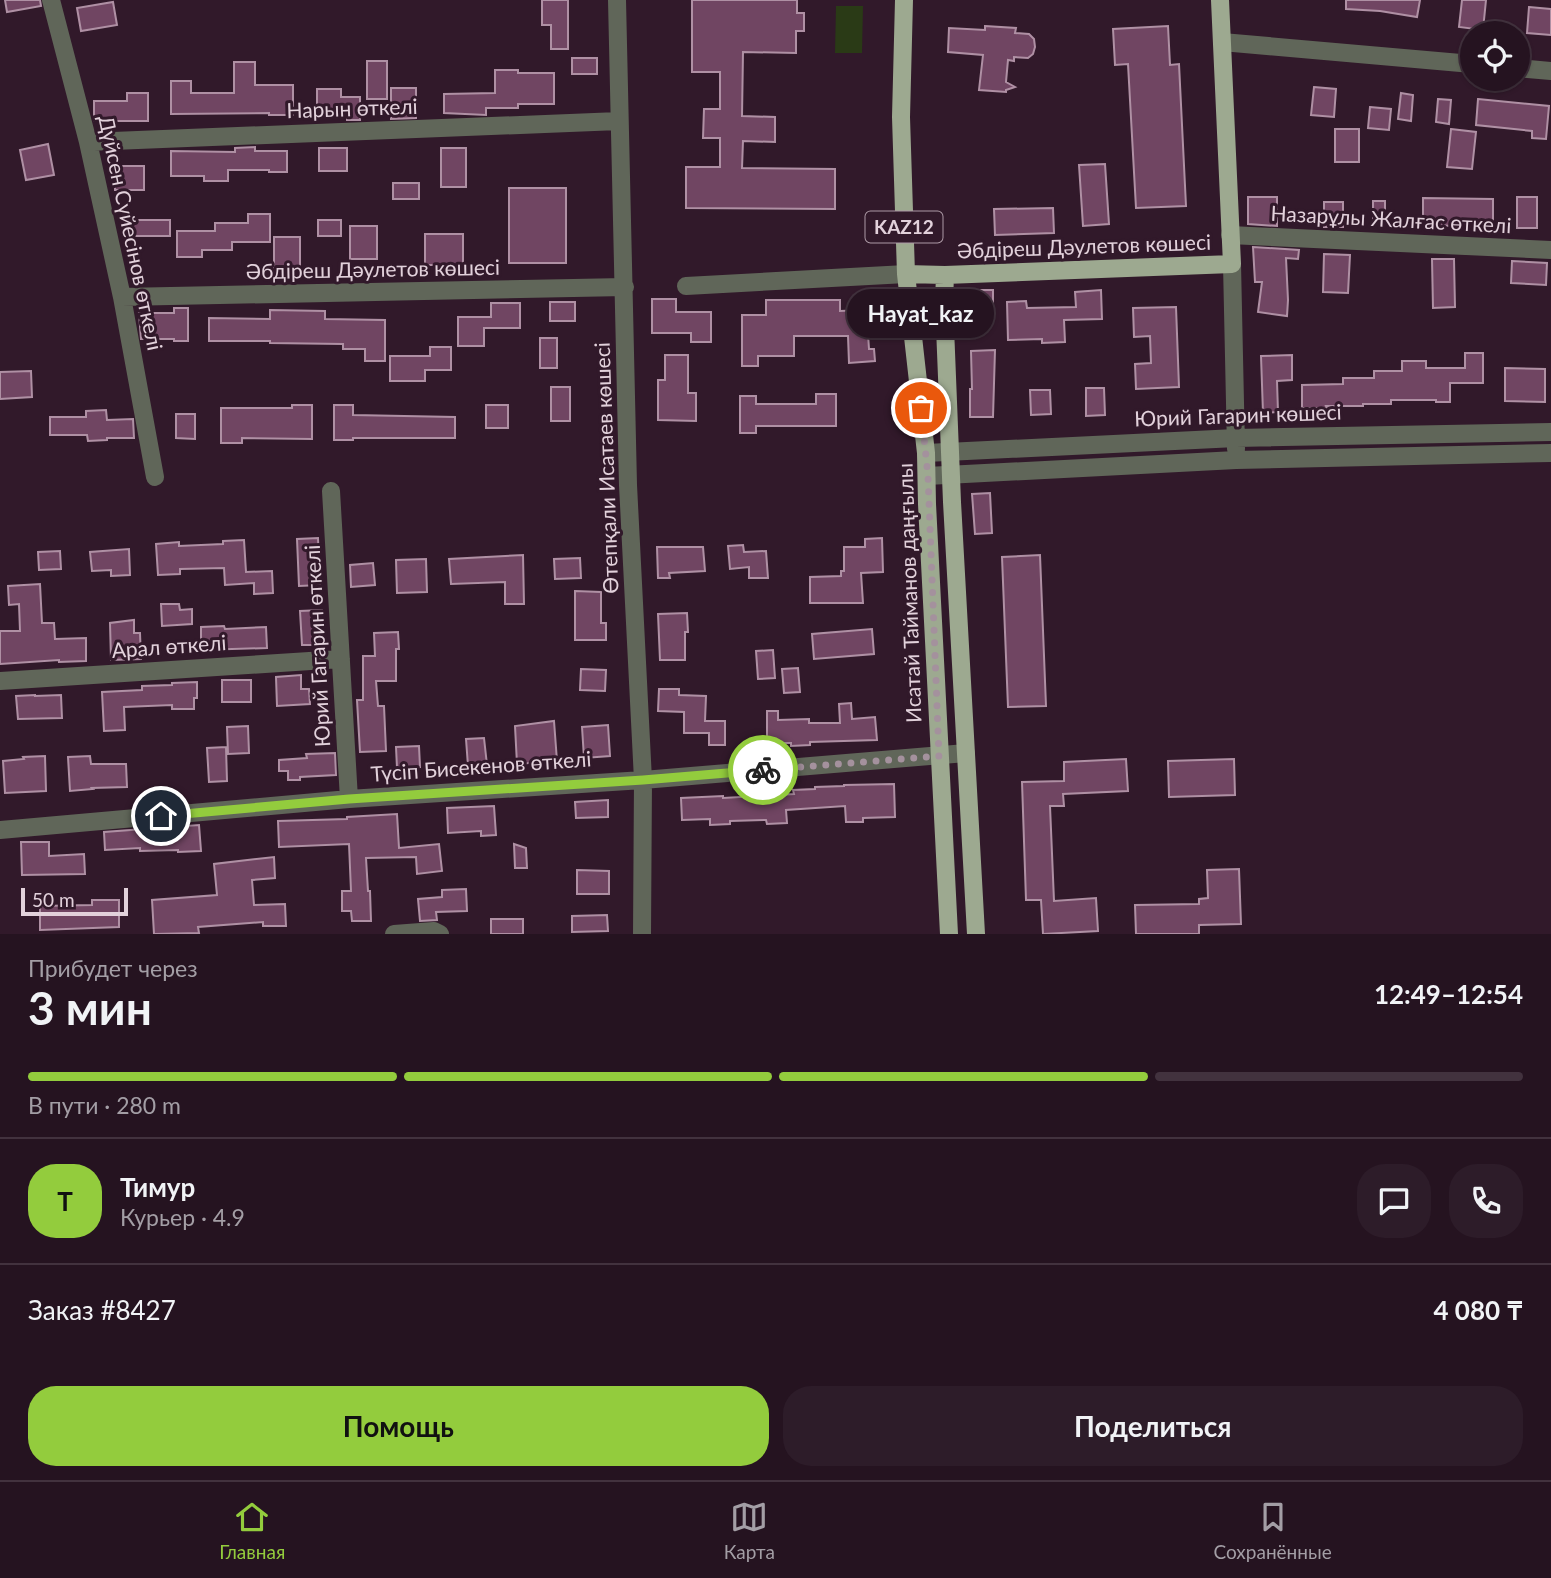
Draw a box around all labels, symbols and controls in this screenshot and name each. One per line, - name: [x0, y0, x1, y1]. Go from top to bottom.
- map controls: [1460, 21, 1530, 91]
- button: locate: [1460, 21, 1530, 91]
- street label: Нарын өткелі: [286, 93, 418, 122]
- street label: Дүйсен Сүйесінов өткелі: [94, 113, 169, 353]
- street label: Назарұлы Жалғас өткелі: [1270, 200, 1512, 237]
- road number: KAZ12: [866, 212, 942, 243]
- street label: Әбдіреш Дәулетов көшесі: [957, 229, 1211, 262]
- street label: Әбдіреш Дәулетов көшесі: [246, 254, 500, 283]
- callout: Hayat_kaz: [848, 289, 995, 338]
- text: Hayat_kaz: [868, 299, 973, 327]
- street label: Өтепқали Исатаев көшесі: [589, 342, 622, 594]
- pin: [891, 378, 951, 438]
- icon: bag: [902, 389, 940, 427]
- street label: Юрий Гагарин көшесі: [1134, 398, 1342, 431]
- street label: Исатай Тайманов даңғылы: [891, 463, 926, 723]
- street label: Юрий Гагарин өткелі: [299, 544, 334, 748]
- street label: Арал өткелі: [111, 629, 227, 662]
- courier: [728, 735, 798, 805]
- street label: Түсіп Бисекенов өткелі: [370, 745, 592, 786]
- icon: bike: [744, 751, 782, 789]
- pin: [131, 786, 191, 846]
- icon: home: [142, 797, 180, 835]
- scale bar: [21, 885, 128, 917]
- text: 50 m: [32, 888, 75, 911]
- text: Прибудет через: [28, 954, 198, 982]
- text: 12:49–12:54: [1374, 978, 1523, 1010]
- text: 3 мин: [28, 980, 152, 1035]
- text: В пути · 280 m: [28, 1091, 181, 1119]
- button: chat: [1357, 1164, 1431, 1238]
- button: phone: [1449, 1164, 1523, 1238]
- text: Тимур: [120, 1171, 195, 1203]
- text: Т: [57, 1185, 73, 1217]
- text: Курьер · 4.9: [120, 1203, 245, 1231]
- text: Заказ #8427: [28, 1294, 176, 1326]
- text: 4 080 ₸: [1433, 1294, 1523, 1326]
- button: Помощь: [28, 1386, 769, 1466]
- button: Поделиться: [783, 1386, 1523, 1466]
- tab: Главная: [219, 1498, 285, 1563]
- tab: Карта: [724, 1498, 775, 1563]
- tab: Сохранённые: [1214, 1498, 1332, 1563]

